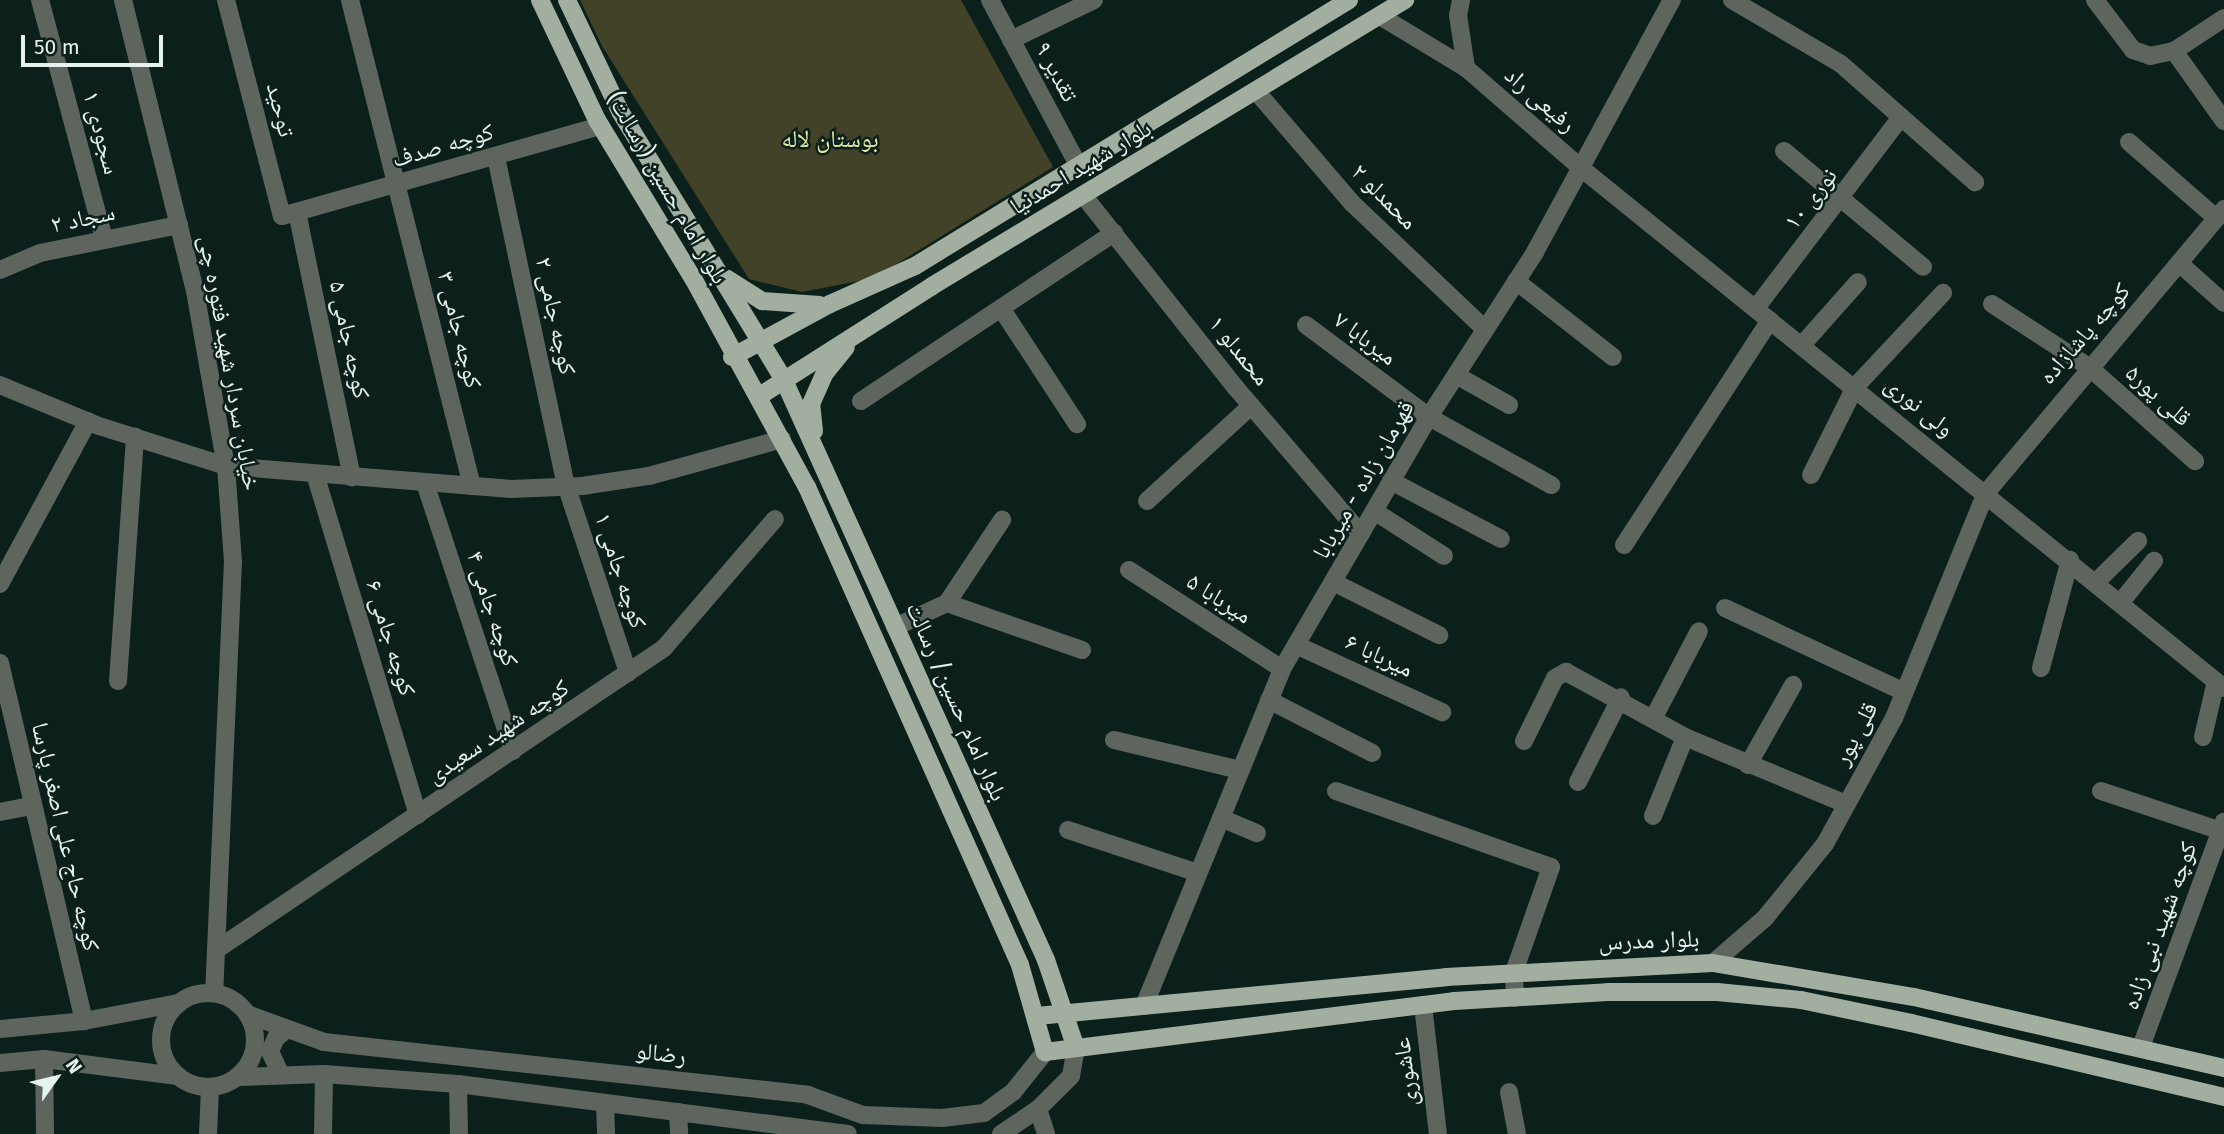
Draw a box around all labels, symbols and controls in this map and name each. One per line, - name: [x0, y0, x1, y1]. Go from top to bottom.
- scale bar: [24, 21, 166, 65]
- text: 50 m: [34, 34, 80, 60]
- street label: ۹ تقدیر: [1028, 37, 1084, 107]
- street label: رفیعی راد: [1498, 61, 1582, 139]
- street label: توحید: [259, 80, 301, 140]
- street label: بلوار امام حسین (رسالت): [600, 87, 734, 289]
- street label: سجودی ۱: [76, 88, 126, 178]
- street label: بلوار شهید احمدنیا: [1005, 114, 1157, 222]
- street label: کوچه صدف: [389, 118, 497, 174]
- park label: بوستان لاله: [781, 126, 879, 154]
- street label: محمدلو ۲: [1345, 158, 1423, 236]
- street label: نوری ۱۰: [1778, 163, 1844, 235]
- street label: سجاد ۲: [48, 198, 118, 240]
- street label: خیابان سردار شهید فتوره چی: [192, 233, 266, 493]
- street label: کوچه جامی ۲: [528, 255, 582, 377]
- street label: کوچه جامی ۳: [431, 269, 487, 391]
- street label: کوچه پاشازاده: [2033, 278, 2137, 390]
- street label: کوچه جامی ۵: [322, 279, 376, 401]
- street label: میربابا ۷: [1328, 306, 1402, 372]
- street label: محمدلو ۱: [1202, 310, 1276, 392]
- street label: قلی پور۵: [2119, 359, 2197, 433]
- street label: ولی نوری: [1878, 370, 1960, 444]
- street label: قهرمان زاده - میربابا: [1307, 396, 1421, 564]
- street label: کوچه جامی ۱: [588, 510, 652, 632]
- street label: کوچه جامی ۴: [460, 548, 524, 670]
- street label: میربابا ۵: [1181, 567, 1257, 631]
- street label: کوچه جامی ۶: [359, 577, 421, 699]
- street label: بلوار امام حسین/ رسالت: [899, 598, 1013, 806]
- street label: میربابا ۶: [1340, 628, 1418, 684]
- street label: کوچه شهید سعیدی: [421, 674, 575, 790]
- street label: قلی پور: [1827, 697, 1885, 771]
- street label: کوچه حاج علی اصغر پارسا: [25, 720, 105, 954]
- street label: کوچه شهید نبی زاده: [2116, 838, 2204, 1014]
- street label: بلوار مدرس: [1598, 925, 1700, 957]
- street label: عاشوری: [1387, 1036, 1425, 1108]
- street label: رضالو: [634, 1037, 688, 1071]
- north arrow: [21, 1043, 91, 1113]
- text: N: [61, 1054, 87, 1078]

